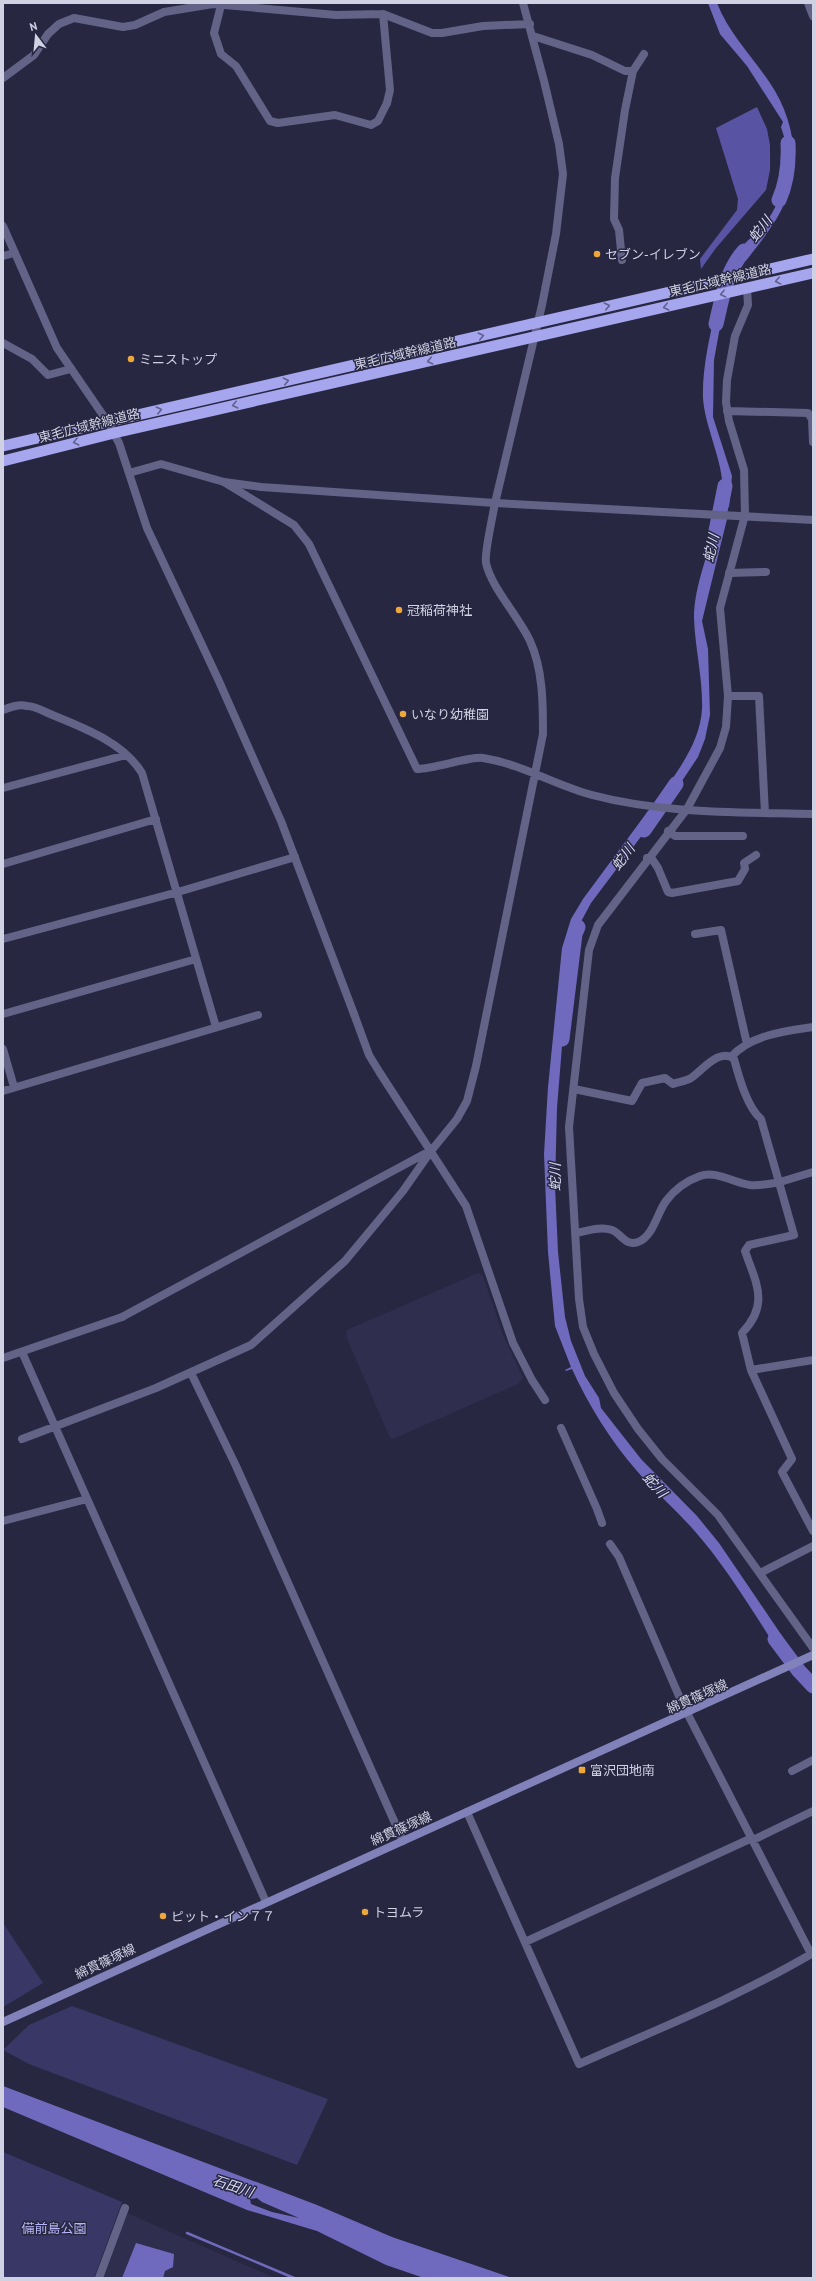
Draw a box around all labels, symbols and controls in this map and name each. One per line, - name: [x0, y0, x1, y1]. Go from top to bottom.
- north arrow: [16, 16, 56, 56]
- text: N: [28, 19, 39, 34]
- water label: 蛇川: [744, 211, 777, 246]
- place label: セブン-イレブン: [605, 246, 701, 263]
- marker: セブン-イレブン: [592, 249, 602, 259]
- street label: 東毛広域幹線道路: [668, 261, 773, 300]
- one-way arrow: [775, 276, 782, 285]
- one-way arrow: [720, 289, 727, 297]
- one-way arrow: [663, 302, 669, 310]
- one-way arrow: [604, 303, 611, 311]
- one-way arrow: [478, 333, 484, 341]
- street label: 東毛広域幹線道路: [353, 334, 458, 373]
- place label: ミニストップ: [139, 351, 217, 368]
- marker: ミニストップ: [126, 354, 136, 364]
- one-way arrow: [427, 357, 434, 365]
- one-way arrow: [283, 377, 289, 385]
- one-way arrow: [232, 401, 239, 409]
- street label: 東毛広域幹線道路: [37, 405, 142, 446]
- one-way arrow: [156, 406, 162, 414]
- one-way arrow: [73, 438, 79, 446]
- water label: 蛇川: [699, 530, 723, 564]
- place label: 冠稲荷神社: [407, 602, 472, 619]
- marker: 冠稲荷神社: [394, 605, 404, 615]
- place label: いなり幼稚園: [411, 706, 489, 723]
- marker: いなり幼稚園: [398, 709, 408, 719]
- water label: 蛇川: [607, 839, 640, 874]
- water label: 蛇川: [546, 1161, 564, 1191]
- water label: 蛇川: [639, 1469, 672, 1503]
- street label: 綿貫篠塚線: [664, 1675, 730, 1717]
- place label: 富沢団地南: [590, 1762, 655, 1779]
- marker: 富沢団地南: [577, 1765, 587, 1775]
- street label: 綿貫篠塚線: [368, 1807, 434, 1849]
- place label: トヨムラ: [373, 1904, 424, 1921]
- marker: トヨムラ: [360, 1907, 370, 1917]
- place label: ピット・イン７７: [171, 1908, 275, 1925]
- marker: ピット・イン７７: [158, 1911, 168, 1921]
- street label: 綿貫篠塚線: [72, 1940, 138, 1983]
- water label: 石田川: [210, 2171, 258, 2202]
- park label: 備前島公園: [21, 2220, 87, 2237]

